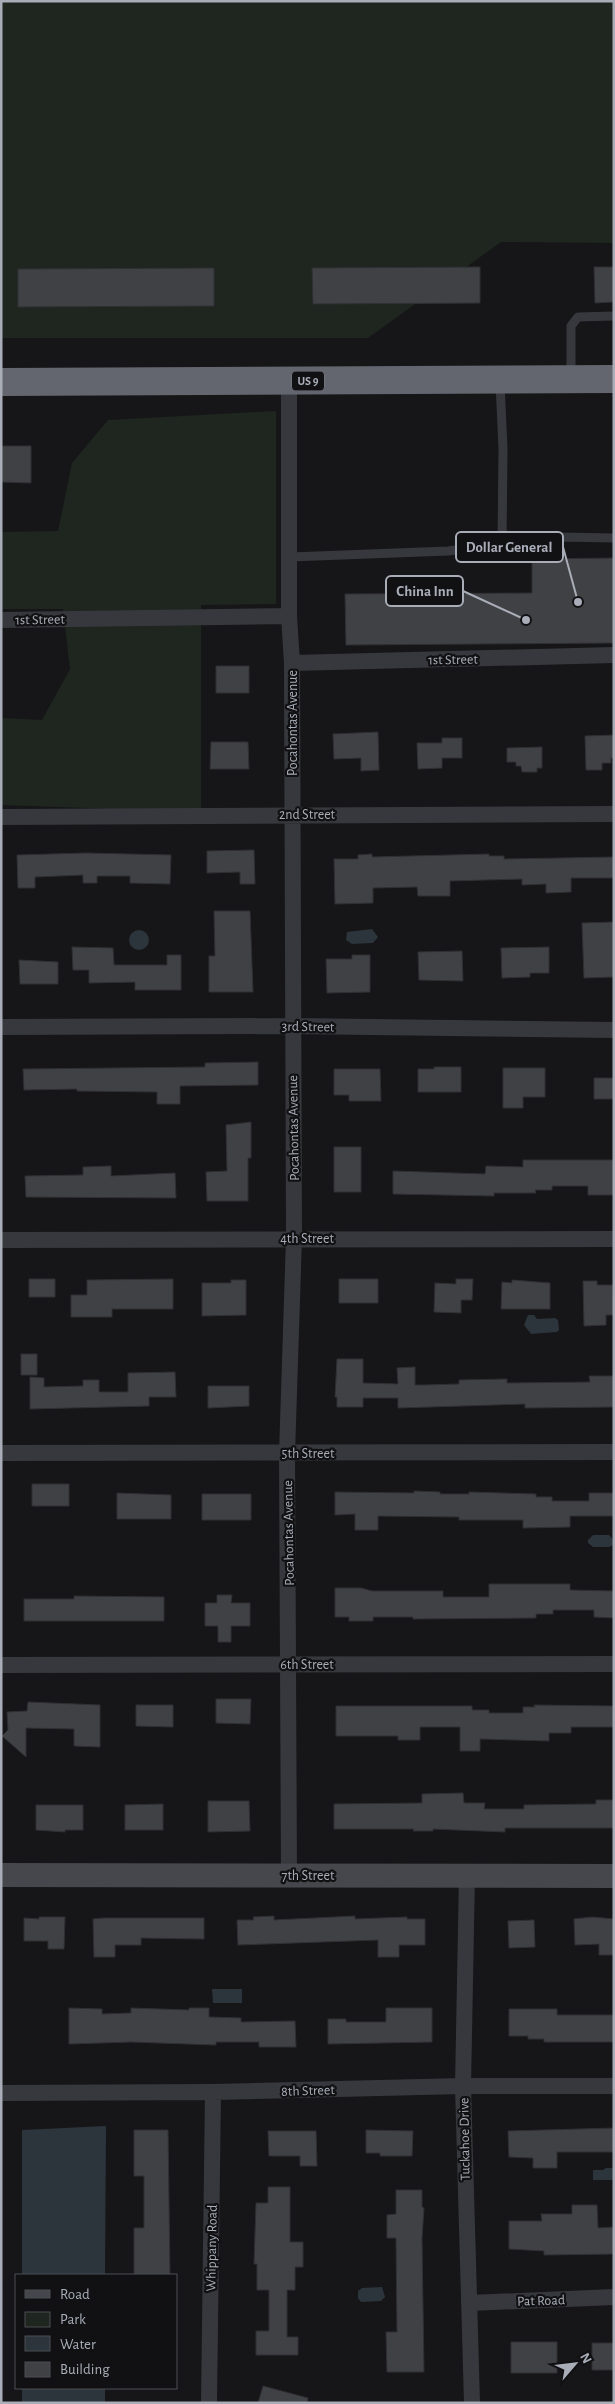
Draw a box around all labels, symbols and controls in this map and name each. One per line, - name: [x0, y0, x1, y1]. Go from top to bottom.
- road number: US 9: [292, 372, 324, 391]
- callout: Dollar General: [456, 532, 563, 562]
- text: Dollar General: [466, 540, 552, 555]
- callout: China Inn: [386, 576, 463, 606]
- text: China Inn: [396, 584, 454, 599]
- street label: 1st Street: [15, 613, 66, 627]
- street label: 1st Street: [428, 653, 479, 667]
- street label: Pocahontas Avenue: [286, 670, 300, 776]
- street label: 2nd Street: [279, 808, 336, 822]
- street label: 3rd Street: [281, 1020, 335, 1034]
- street label: Pocahontas Avenue: [286, 1075, 302, 1181]
- street label: 4th Street: [280, 1232, 334, 1246]
- street label: 5th Street: [282, 1447, 335, 1461]
- street label: Pocahontas Avenue: [281, 1480, 297, 1586]
- street label: 6th Street: [280, 1658, 334, 1672]
- street label: 7th Street: [282, 1869, 335, 1883]
- street label: 8th Street: [281, 2083, 336, 2099]
- street label: Tuckahoe Drive: [457, 2097, 473, 2181]
- street label: Whippany Road: [204, 2205, 220, 2291]
- legend: [15, 2274, 178, 2389]
- text: Road: [60, 2287, 90, 2302]
- street label: Pat Road: [517, 2293, 565, 2309]
- text: Park: [60, 2312, 86, 2327]
- text: Water: [60, 2337, 96, 2352]
- north arrow: [550, 2339, 600, 2389]
- text: N: [577, 2351, 594, 2366]
- text: Building: [60, 2362, 110, 2377]

